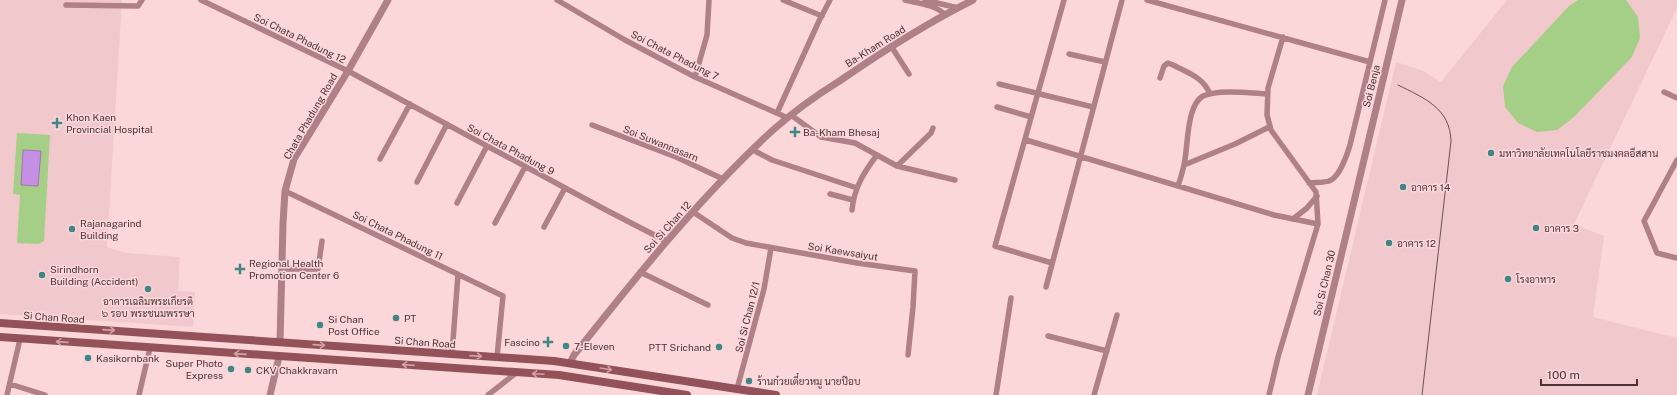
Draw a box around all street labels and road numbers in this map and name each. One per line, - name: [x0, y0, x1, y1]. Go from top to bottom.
- street label: Soi Chata Phadung 12: [252, 10, 348, 66]
- street label: Ba-Kham Road: [843, 23, 907, 69]
- street label: Soi Chata Phadung 7: [629, 28, 721, 82]
- street label: Soi Benja: [1360, 63, 1382, 109]
- street label: Chata Phadung Road: [280, 71, 340, 161]
- street label: Soi Chata Phadung 9: [465, 121, 557, 177]
- street label: Soi Suwannasarn: [622, 122, 701, 164]
- street label: Soi Si Chan 12: [641, 199, 693, 255]
- street label: Soi Chata Phadung 11: [351, 208, 445, 262]
- street label: Soi Kaewsaiyut: [807, 240, 879, 262]
- street label: Soi Si Chan 30: [1311, 249, 1337, 317]
- street label: Soi Si Chan 12/1: [732, 280, 762, 354]
- street label: Si Chan Road: [23, 309, 85, 325]
- street label: Si Chan Road: [394, 334, 456, 350]

